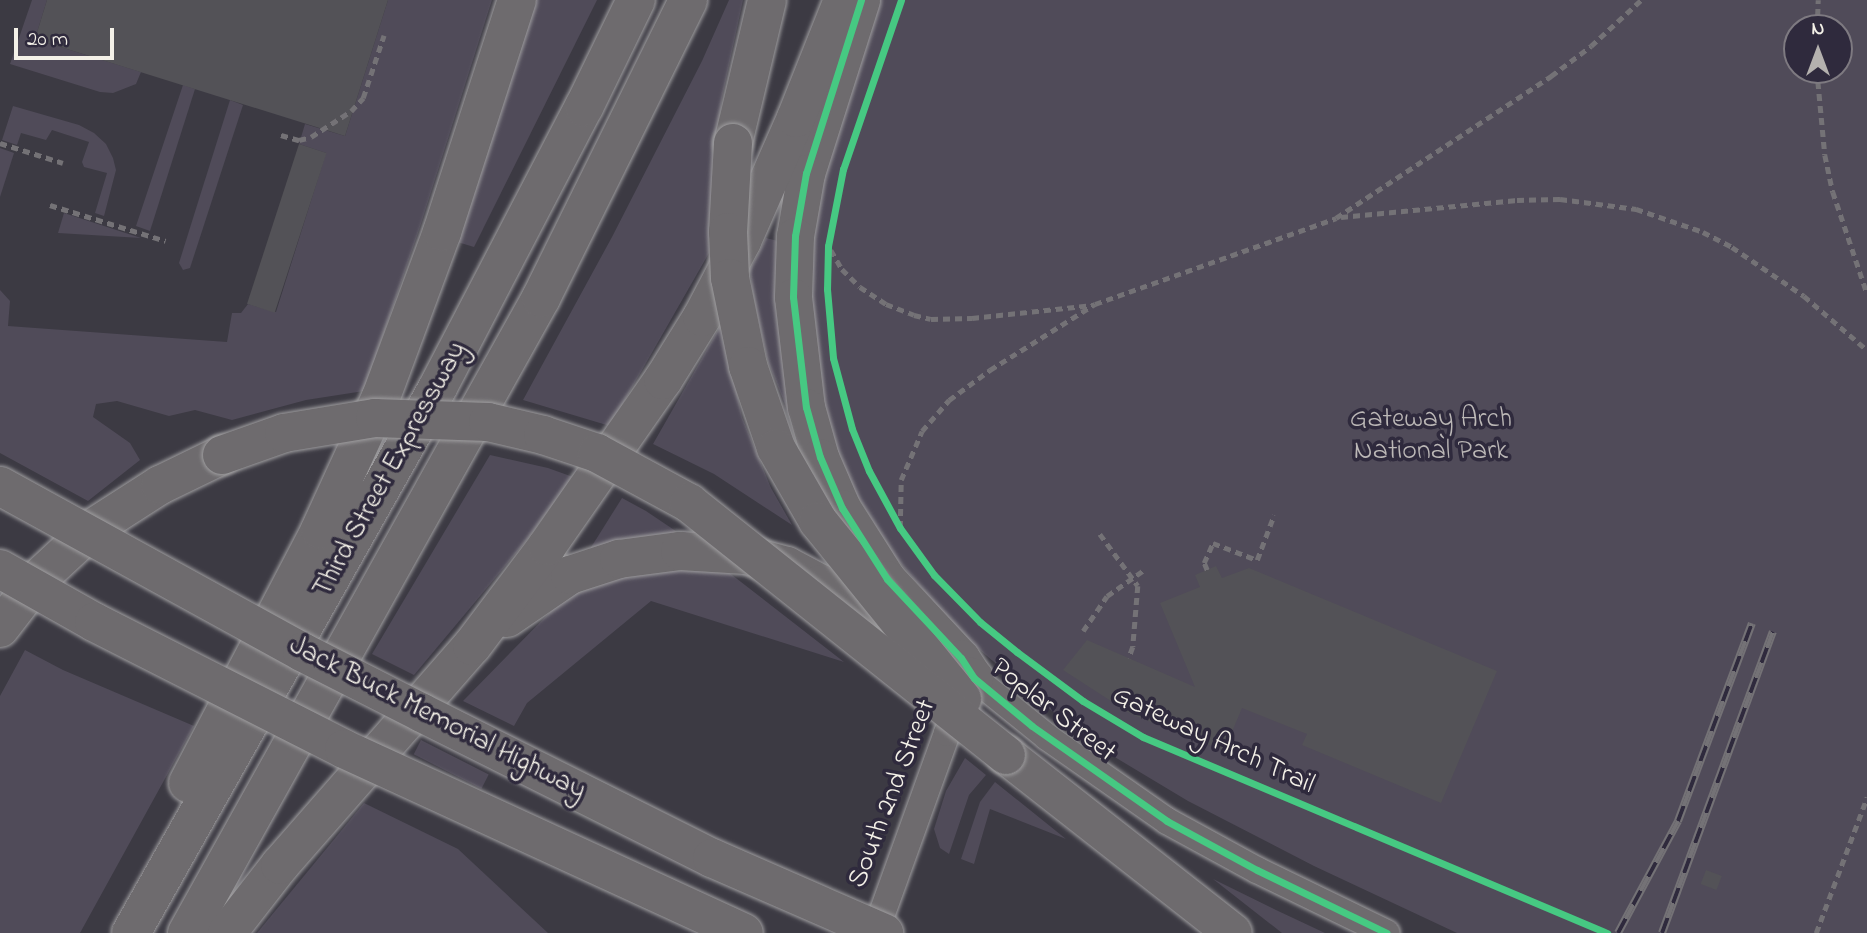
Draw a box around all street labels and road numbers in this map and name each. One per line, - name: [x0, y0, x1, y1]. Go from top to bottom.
- street label: Third Street Expressway: [307, 336, 475, 604]
- street label: Jack Buck Memorial Highway: [283, 629, 591, 809]
- street label: Poplar Street: [984, 652, 1122, 770]
- street label: Gateway Arch Trail: [1107, 680, 1319, 802]
- street label: South 2nd Street: [842, 695, 944, 893]

